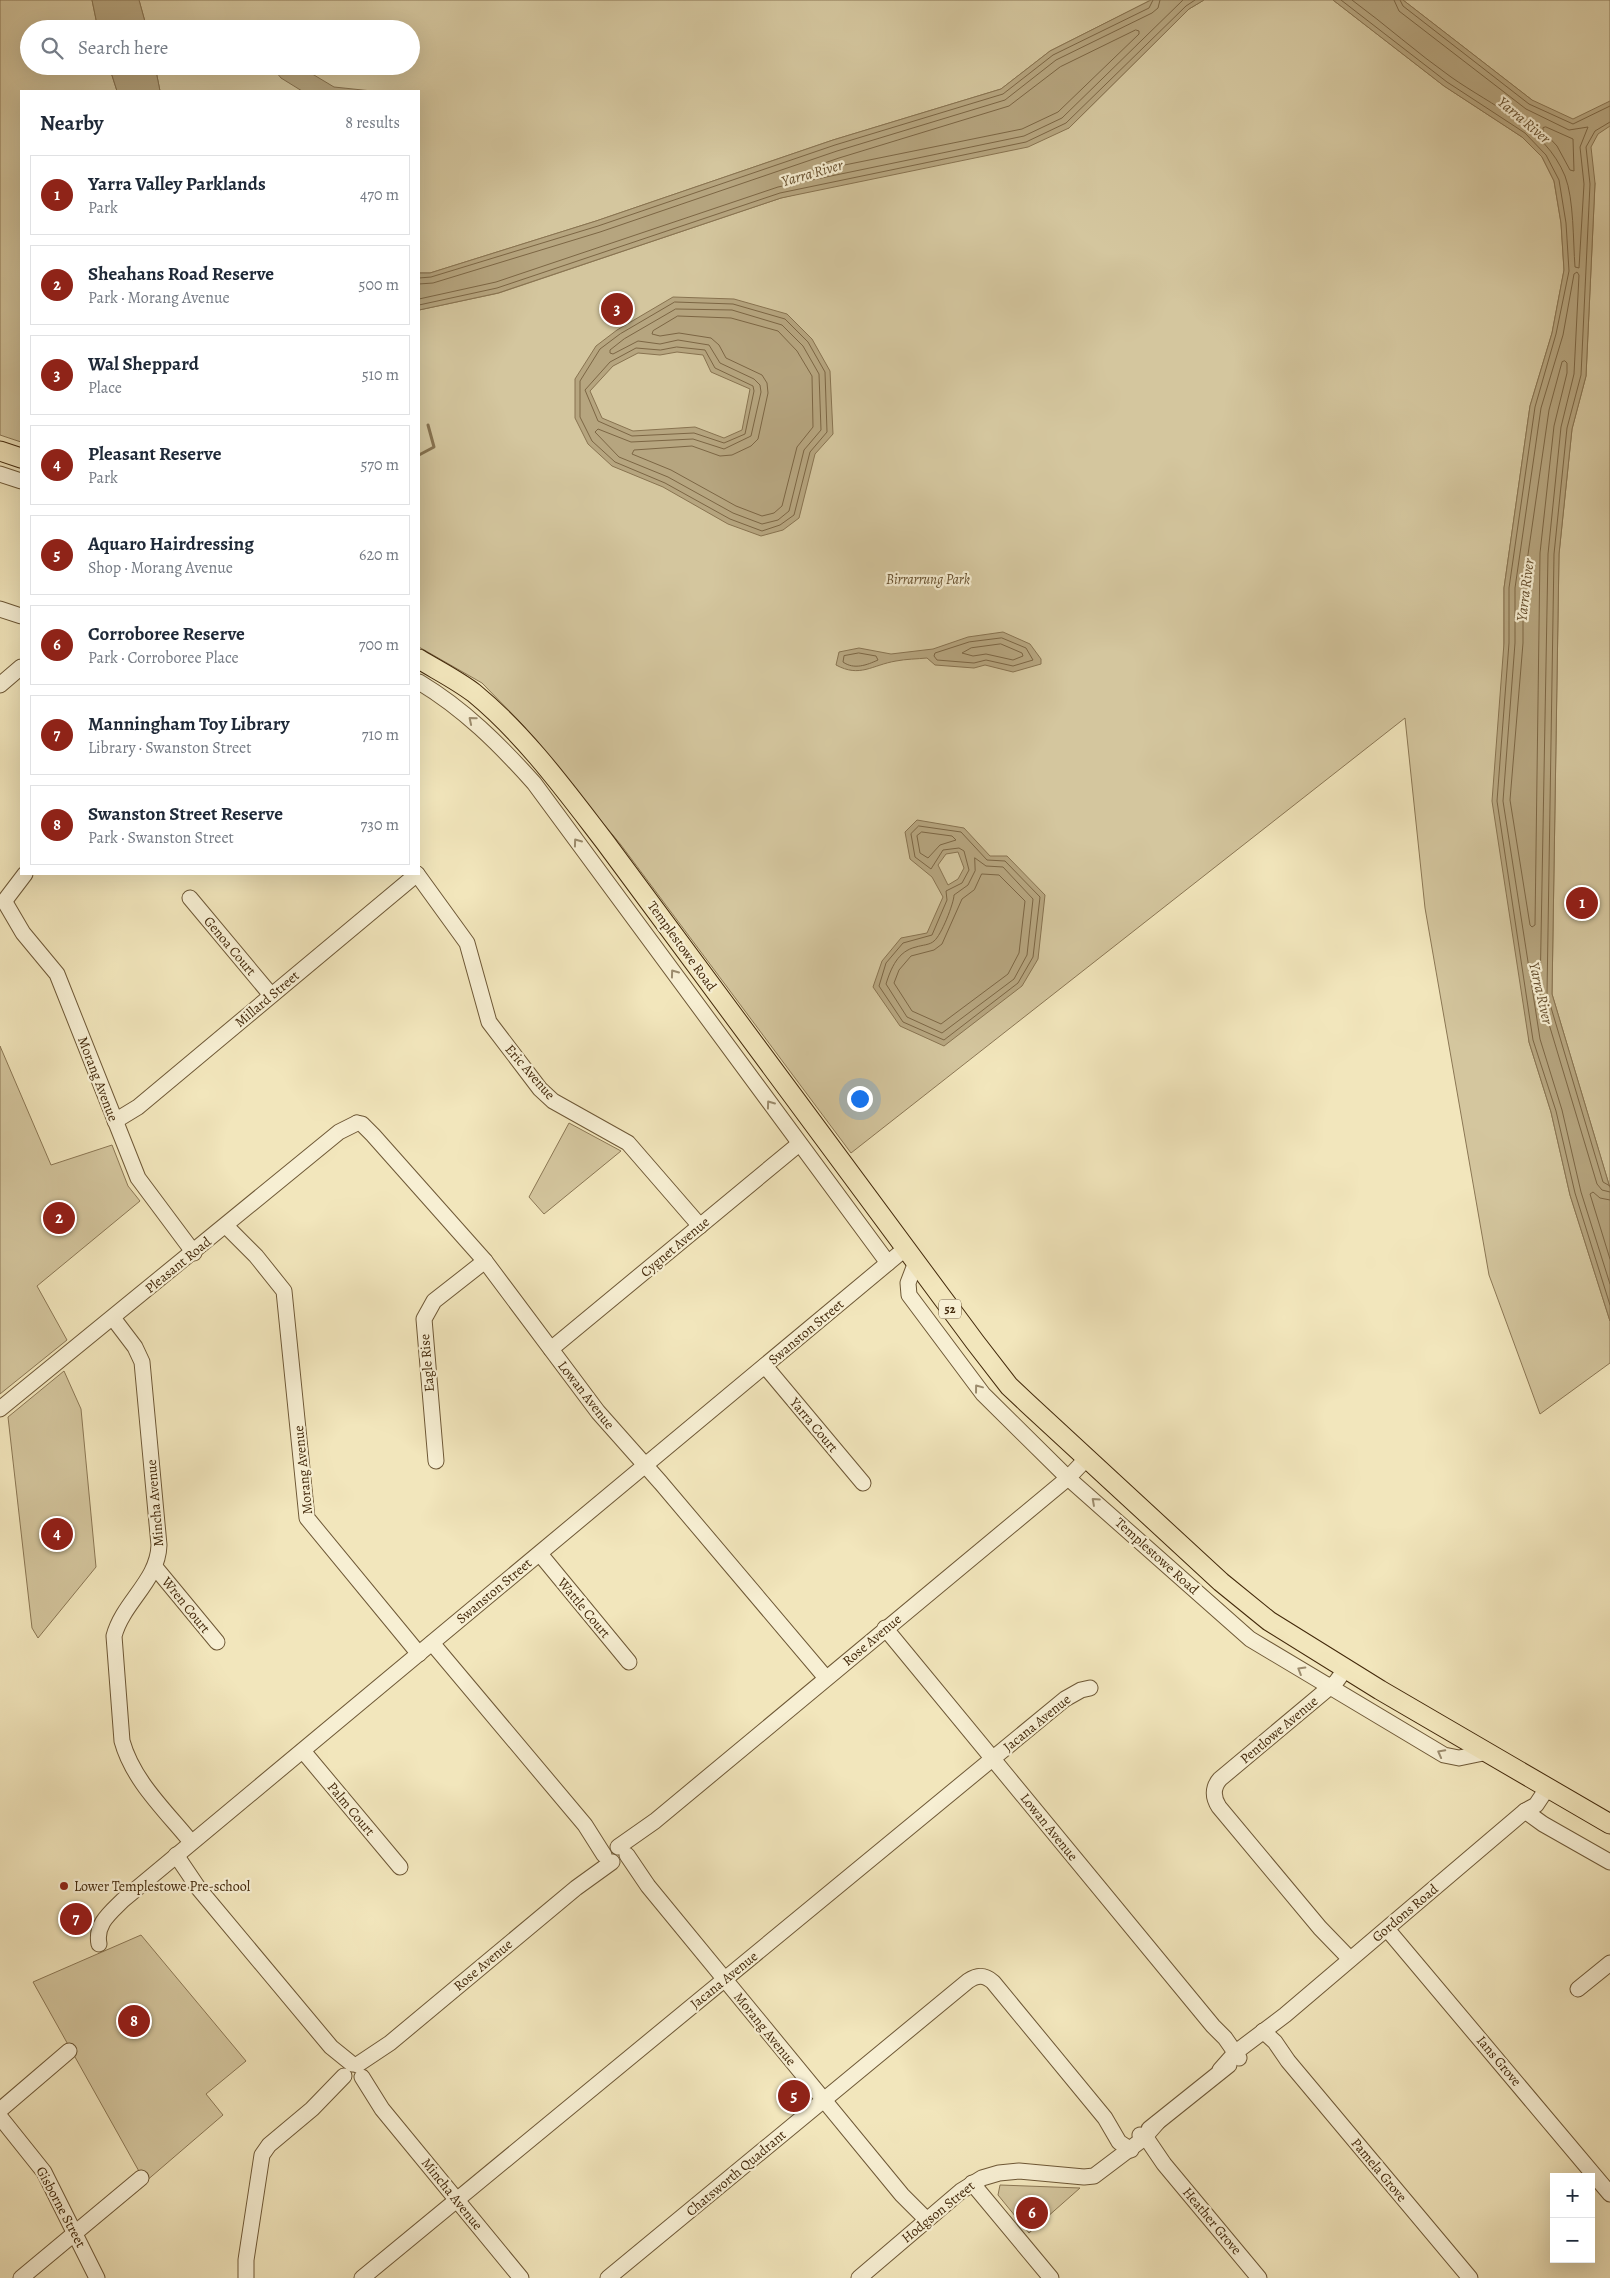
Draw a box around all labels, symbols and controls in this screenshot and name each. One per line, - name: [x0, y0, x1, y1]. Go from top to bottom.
- search box: [20, 20, 420, 75]
- icon: search: [38, 34, 66, 62]
- text: Search here: [78, 35, 168, 61]
- water label: Yarra River: [1493, 92, 1555, 148]
- text: Nearby: [40, 109, 103, 137]
- text: 8 results: [345, 112, 400, 134]
- water label: Yarra River: [779, 154, 846, 191]
- text: Yarra Valley Parklands: [88, 171, 266, 197]
- text: 1: [54, 184, 60, 206]
- text: 470 m: [360, 184, 399, 206]
- text: Park: [88, 197, 118, 219]
- text: Sheahans Road Reserve: [88, 261, 274, 287]
- text: 2: [53, 274, 61, 296]
- text: 500 m: [359, 274, 399, 296]
- text: Park · Morang Avenue: [88, 287, 230, 309]
- pin: 3: [601, 290, 633, 328]
- text: Wal Sheppard: [88, 351, 199, 377]
- text: 3: [54, 364, 60, 386]
- text: 510 m: [362, 364, 399, 386]
- text: Place: [88, 377, 122, 399]
- text: Pleasant Reserve: [88, 441, 221, 467]
- text: 4: [53, 454, 61, 476]
- text: 570 m: [360, 454, 399, 476]
- text: Park: [88, 467, 118, 489]
- text: Aquaro Hairdressing: [88, 531, 254, 557]
- text: 5: [54, 544, 60, 566]
- text: 620 m: [359, 544, 399, 566]
- text: Shop · Morang Avenue: [88, 557, 233, 579]
- water label: Yarra River: [1511, 557, 1539, 622]
- park label: Birrarrung Park: [886, 570, 970, 589]
- text: Corroboree Reserve: [88, 621, 245, 647]
- text: 6: [53, 634, 61, 656]
- text: 700 m: [359, 634, 399, 656]
- text: Park · Corroboree Place: [88, 647, 239, 669]
- text: Manningham Toy Library: [88, 711, 290, 737]
- one-way arrow: [468, 716, 477, 725]
- text: 7: [54, 724, 60, 746]
- text: 710 m: [362, 724, 399, 746]
- text: Library · Swanston Street: [88, 737, 252, 759]
- text: Swanston Street Reserve: [88, 801, 283, 827]
- text: 8: [53, 814, 61, 836]
- text: 730 m: [361, 814, 399, 836]
- text: Park · Swanston Street: [88, 827, 234, 849]
- one-way arrow: [574, 839, 584, 848]
- pin: 1: [1566, 884, 1598, 922]
- street label: Templestowe Road: [643, 897, 721, 995]
- street label: Genoa Court: [199, 912, 261, 980]
- water label: Yarra River: [1524, 960, 1558, 1027]
- street label: Millard Street: [231, 966, 304, 1032]
- one-way arrow: [671, 969, 680, 979]
- street label: Morang Avenue: [73, 1034, 123, 1124]
- street label: Eric Avenue: [501, 1040, 559, 1104]
- your location: [847, 1086, 873, 1112]
- one-way arrow: [767, 1100, 776, 1110]
- pin: 2: [43, 1199, 75, 1237]
- street label: Cygnet Avenue: [636, 1213, 714, 1281]
- street label: Pleasant Road: [141, 1232, 216, 1298]
- street label: Swanston Street: [764, 1295, 848, 1369]
- road number: 52: [939, 1300, 961, 1318]
- street label: Eagle Rise: [415, 1333, 439, 1393]
- street label: Lowan Avenue: [553, 1357, 619, 1433]
- one-way arrow: [976, 1385, 984, 1394]
- street label: Yarra Court: [785, 1393, 843, 1457]
- street label: Morang Avenue: [289, 1425, 317, 1515]
- street label: Mincha Avenue: [142, 1458, 168, 1548]
- one-way arrow: [1091, 1498, 1100, 1507]
- street label: Templestowe Road: [1111, 1513, 1203, 1599]
- pin: 4: [41, 1515, 73, 1553]
- street label: Swanston Street: [452, 1554, 536, 1628]
- street label: Wren Court: [157, 1572, 215, 1637]
- street label: Wattle Court: [553, 1573, 615, 1642]
- street label: Rose Avenue: [839, 1610, 905, 1670]
- one-way arrow: [1298, 1666, 1307, 1676]
- street label: Jacana Avenue: [999, 1690, 1075, 1756]
- street label: Pentlowe Avenue: [1236, 1692, 1322, 1768]
- one-way arrow: [1437, 1749, 1446, 1759]
- street label: Palm Court: [323, 1778, 379, 1840]
- street label: Lowan Avenue: [1016, 1789, 1082, 1865]
- place label: Lower Templestowe Pre-school: [74, 1877, 251, 1896]
- street label: Gordons Road: [1368, 1879, 1442, 1946]
- marker: Lower Templestowe Pre-school: [58, 1880, 70, 1892]
- pin: 7: [60, 1900, 92, 1938]
- street label: Rose Avenue: [450, 1935, 516, 1995]
- street label: Jacana Avenue: [686, 1947, 762, 2013]
- street label: Morang Avenue: [729, 1988, 801, 2070]
- pin: 8: [118, 2002, 150, 2040]
- street label: Ians Grove: [1472, 2032, 1526, 2090]
- pin: 5: [778, 2077, 810, 2115]
- street label: Chatsworth Quadrant: [682, 2125, 790, 2221]
- street label: Pamela Grove: [1347, 2134, 1411, 2206]
- street label: Mincha Avenue: [417, 2154, 487, 2234]
- street label: Gisborne Street: [32, 2163, 91, 2251]
- map controls: [1550, 2173, 1595, 2263]
- button: +: [1550, 2173, 1595, 2218]
- street label: Hodgson Street: [897, 2176, 979, 2247]
- street label: Heather Grove: [1178, 2183, 1246, 2259]
- pin: 6: [1016, 2194, 1048, 2232]
- button: −: [1550, 2218, 1595, 2263]

